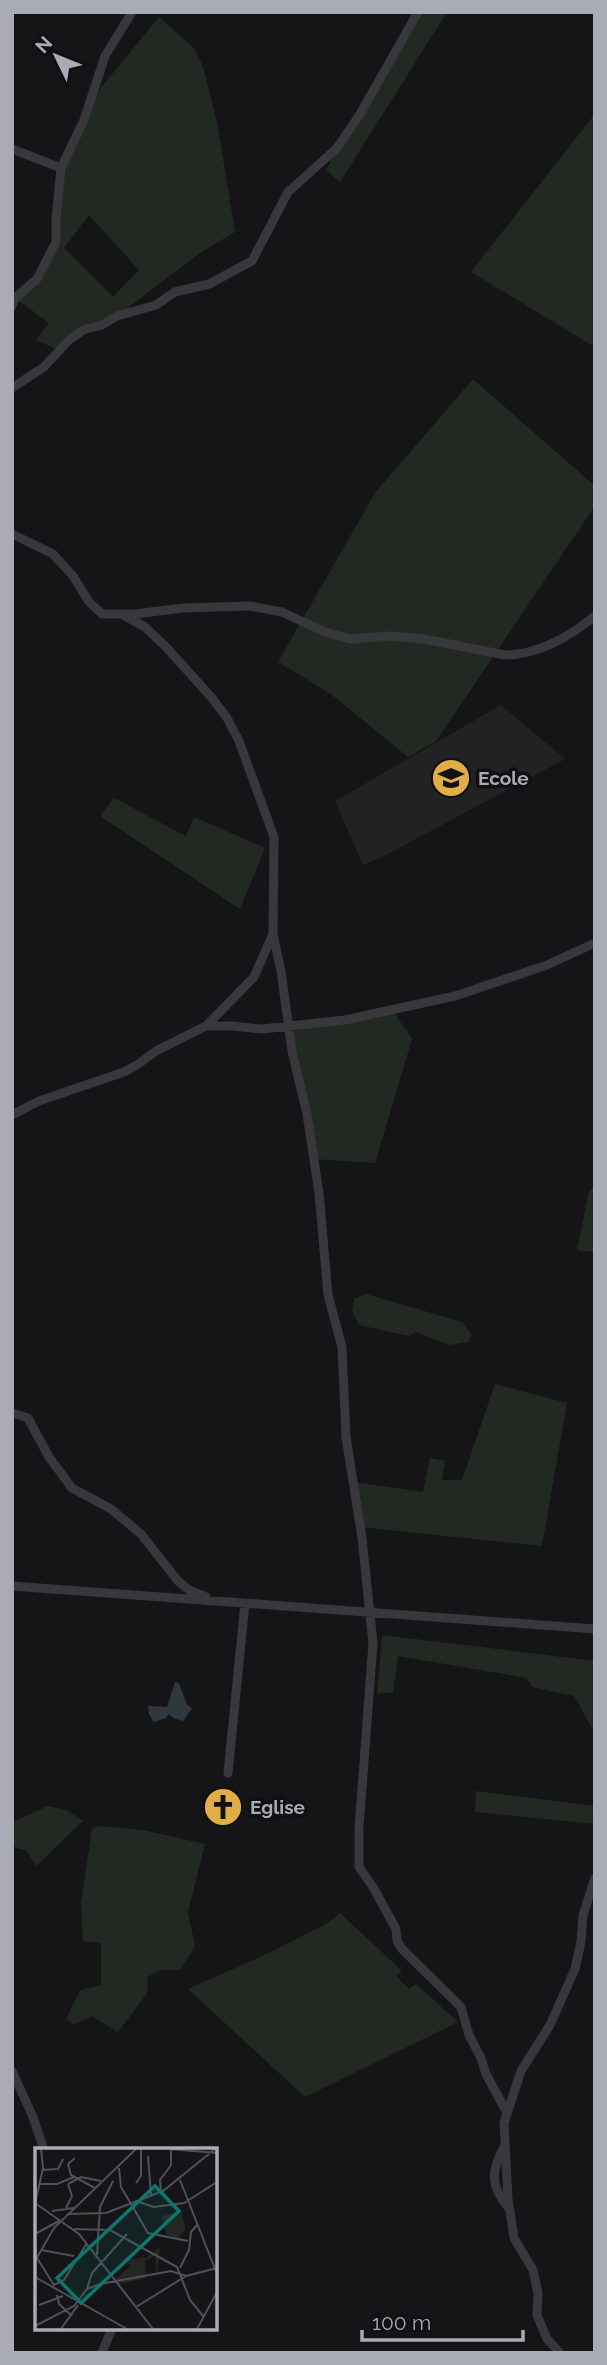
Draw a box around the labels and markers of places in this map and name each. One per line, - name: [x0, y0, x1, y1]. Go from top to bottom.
- school or university icon: Ecole: [430, 757, 472, 799]
- place label: Ecole: [478, 767, 529, 789]
- church icon: Eglise: [202, 1786, 244, 1828]
- place label: Eglise: [250, 1796, 305, 1818]

